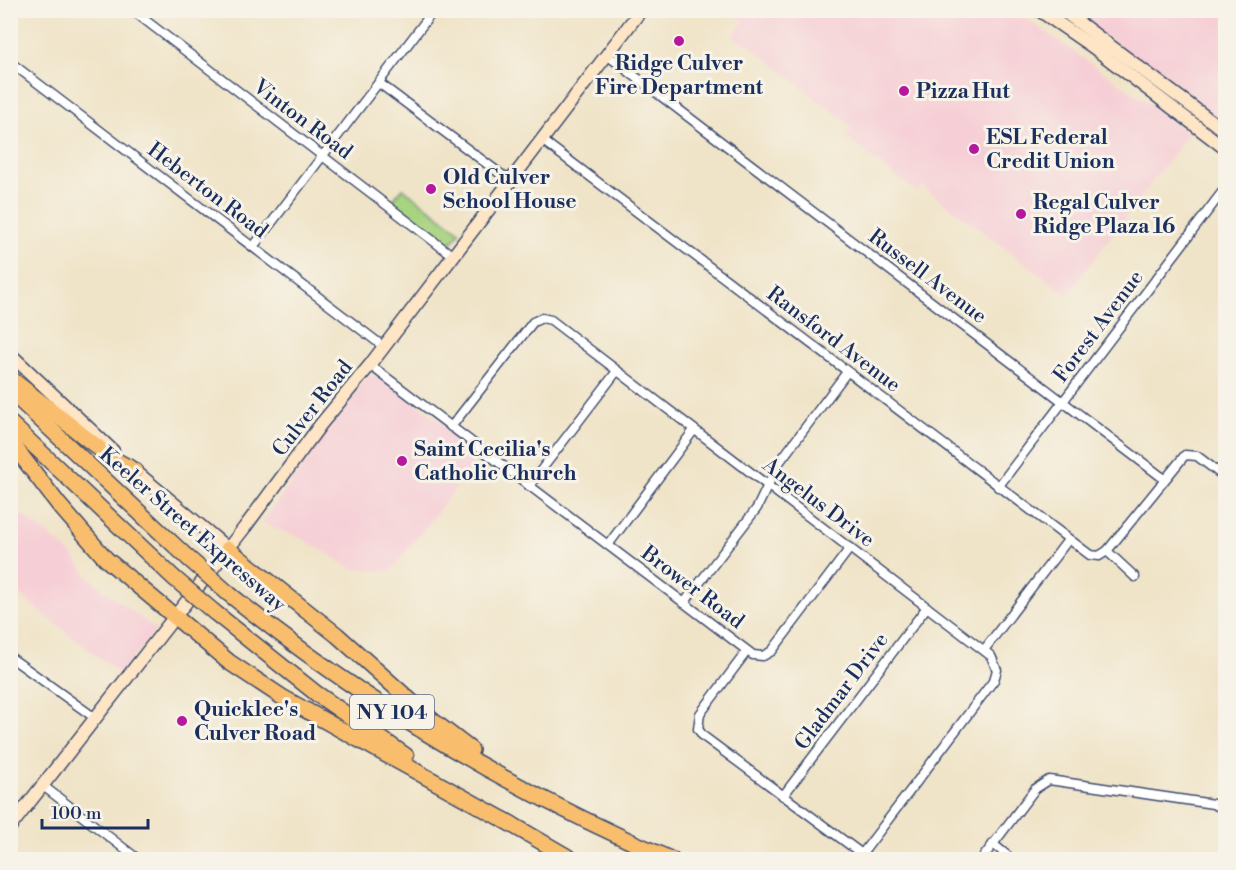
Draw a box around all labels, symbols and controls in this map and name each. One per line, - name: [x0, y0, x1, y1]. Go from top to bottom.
- marker: Ridge Culver Fire Department: [672, 34, 686, 48]
- place label: Ridge Culver Fire Department: [595, 51, 764, 101]
- street label: Vinton Road: [247, 73, 357, 166]
- place label: Pizza Hut: [916, 79, 1010, 105]
- marker: Pizza Hut: [897, 84, 911, 98]
- place label: ESL Federal Credit Union: [986, 125, 1115, 175]
- street label: Heberton Road: [142, 137, 273, 245]
- marker: ESL Federal Credit Union: [967, 142, 981, 156]
- place label: Old Culver School House: [443, 165, 577, 215]
- marker: Old Culver School House: [424, 182, 438, 196]
- place label: Regal Culver Ridge Plaza 16: [1033, 190, 1175, 240]
- marker: Regal Culver Ridge Plaza 16: [1014, 207, 1028, 221]
- street label: Russell Avenue: [863, 224, 992, 330]
- street label: Forest Avenue: [1048, 265, 1149, 388]
- street label: Ransford Avenue: [761, 281, 905, 399]
- street label: Culver Road: [267, 355, 359, 462]
- place label: Saint Cecilia's Catholic Church: [414, 437, 577, 487]
- street label: Keeler Street Expressway: [94, 442, 292, 618]
- street label: Angelus Drive: [757, 452, 879, 553]
- marker: Saint Cecilia's Catholic Church: [395, 454, 409, 468]
- street label: Brower Road: [635, 540, 749, 635]
- street label: Gladmar Drive: [789, 628, 894, 755]
- road number: NY 104: [350, 695, 434, 729]
- place label: Quicklee's Culver Road: [194, 697, 316, 747]
- marker: Quicklee's Culver Road: [175, 714, 189, 728]
- scale bar: [42, 792, 148, 830]
- text: 100 m: [51, 802, 102, 825]

